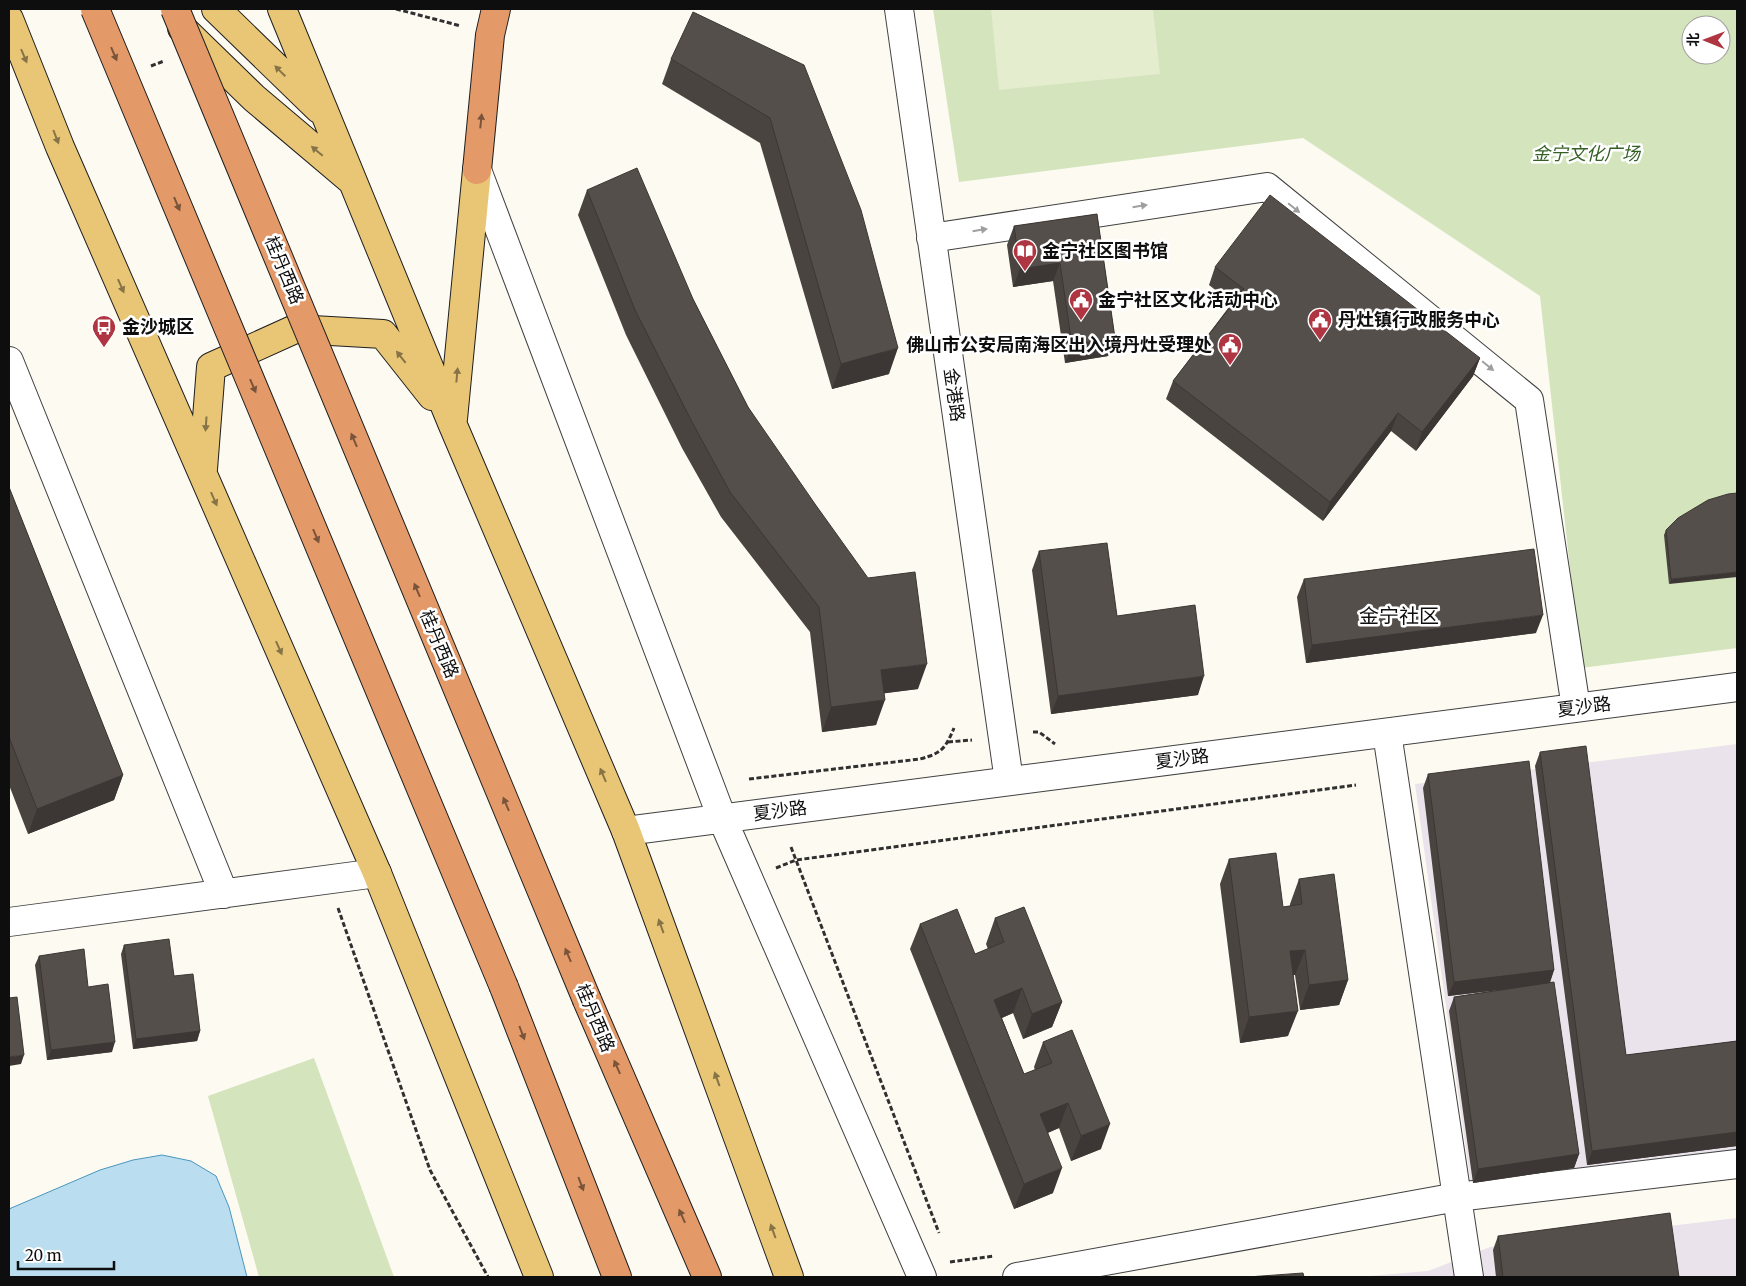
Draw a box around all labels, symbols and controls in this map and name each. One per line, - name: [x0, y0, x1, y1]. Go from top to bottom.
- north arrow: [1681, 15, 1731, 65]
- text: 北: [1684, 33, 1702, 47]
- one-way arrow: [111, 47, 119, 61]
- one-way arrow: [21, 48, 28, 63]
- one-way arrow: [274, 65, 286, 77]
- one-way arrow: [477, 113, 485, 129]
- one-way arrow: [52, 130, 60, 145]
- park label: 金宁文化广场: [1532, 142, 1642, 165]
- one-way arrow: [310, 146, 323, 157]
- one-way arrow: [173, 197, 181, 211]
- one-way arrow: [1133, 202, 1149, 210]
- one-way arrow: [1287, 203, 1300, 214]
- one-way arrow: [972, 226, 988, 234]
- street label: 桂丹西路: [260, 232, 309, 307]
- library icon: 金宁社区图书馆: [1012, 238, 1038, 272]
- place label: 金宁社区图书馆: [1042, 239, 1168, 262]
- one-way arrow: [117, 279, 125, 293]
- public building icon: 金宁社区文化活动中心: [1068, 287, 1094, 321]
- place label: 金宁社区文化活动中心: [1098, 288, 1278, 311]
- public building icon: 丹灶镇行政服务中心: [1307, 307, 1333, 341]
- place label: 丹灶镇行政服务中心: [1338, 308, 1500, 331]
- bus stop icon: 金沙城区: [91, 314, 117, 348]
- place label: 金沙城区: [122, 315, 194, 338]
- public building icon: 佛山市公安局南海区出入境丹灶受理处: [1217, 332, 1243, 366]
- place label: 佛山市公安局南海区出入境丹灶受理处: [906, 333, 1212, 356]
- one-way arrow: [396, 350, 406, 364]
- one-way arrow: [1481, 360, 1494, 371]
- one-way arrow: [453, 367, 461, 383]
- street label: 金港路: [939, 367, 970, 423]
- one-way arrow: [249, 379, 257, 394]
- one-way arrow: [202, 416, 210, 432]
- one-way arrow: [350, 433, 358, 447]
- one-way arrow: [210, 492, 218, 506]
- one-way arrow: [312, 529, 320, 543]
- one-way arrow: [412, 583, 420, 597]
- district label: 金宁社区: [1359, 603, 1439, 628]
- street label: 桂丹西路: [415, 606, 464, 681]
- one-way arrow: [275, 641, 283, 655]
- street label: 夏沙路: [1556, 692, 1612, 721]
- street label: 夏沙路: [1154, 744, 1210, 773]
- one-way arrow: [598, 768, 606, 782]
- street label: 夏沙路: [752, 796, 808, 825]
- one-way arrow: [502, 797, 509, 812]
- one-way arrow: [657, 918, 665, 933]
- one-way arrow: [564, 947, 572, 962]
- street label: 桂丹西路: [571, 980, 620, 1055]
- one-way arrow: [519, 1025, 526, 1040]
- one-way arrow: [612, 1060, 620, 1074]
- one-way arrow: [713, 1071, 721, 1086]
- one-way arrow: [577, 1177, 585, 1192]
- one-way arrow: [677, 1209, 685, 1223]
- one-way arrow: [769, 1224, 776, 1239]
- scale bar: [18, 1238, 114, 1270]
- text: 20 m: [25, 1246, 62, 1265]

